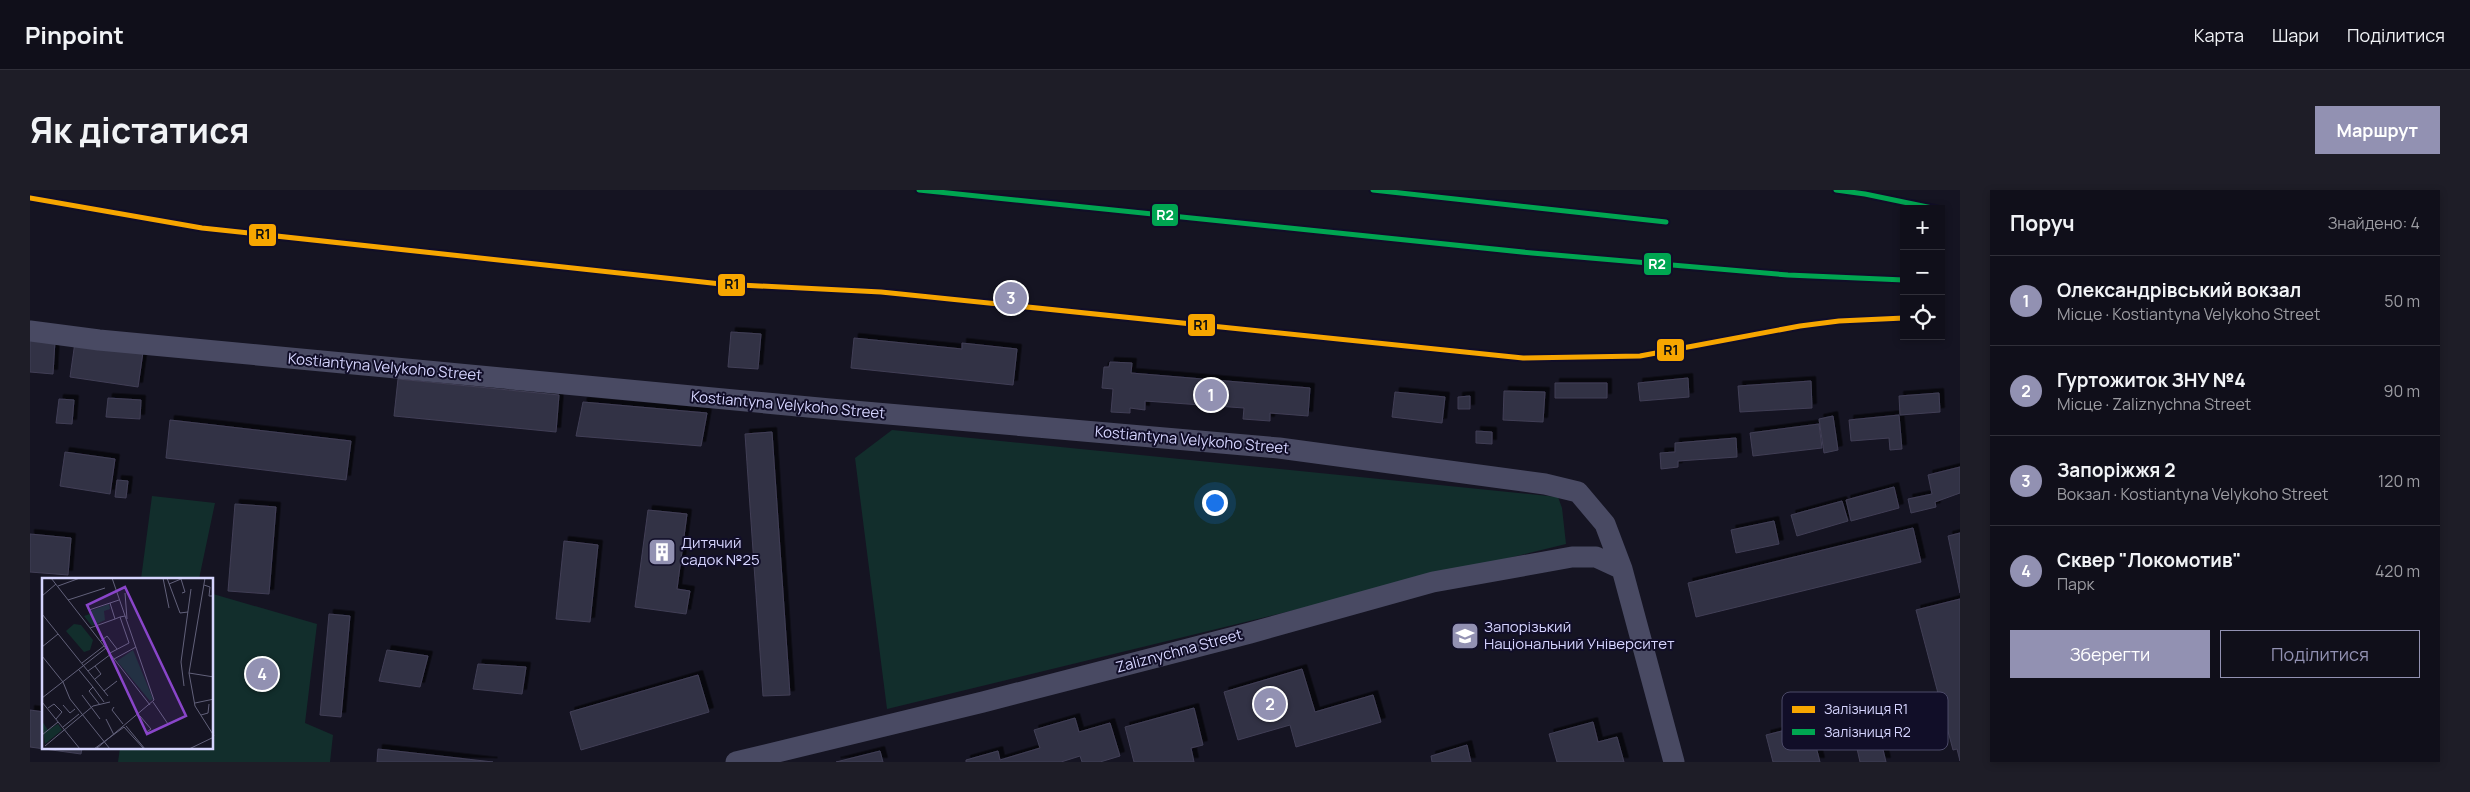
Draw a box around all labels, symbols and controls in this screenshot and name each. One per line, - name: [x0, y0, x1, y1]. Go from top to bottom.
- text: Pinpoint: [25, 18, 124, 51]
- text: Карта: [2194, 23, 2244, 47]
- text: Шари: [2272, 23, 2319, 47]
- text: Поділитися: [2347, 23, 2445, 47]
- text: Як дістатися: [30, 106, 249, 154]
- button: Маршрут: [2315, 106, 2440, 154]
- line badge: R2: [1151, 203, 1179, 227]
- text: R2: [1156, 205, 1174, 224]
- map controls: [1900, 205, 1945, 340]
- button: +: [1900, 205, 1945, 250]
- text: Поруч: [2010, 209, 2075, 237]
- text: Знайдено: 4: [2328, 212, 2420, 234]
- line badge: R1: [248, 223, 277, 247]
- text: R1: [255, 224, 271, 243]
- button: −: [1900, 250, 1945, 295]
- line badge: R2: [1643, 252, 1672, 276]
- text: R2: [1648, 254, 1666, 273]
- line badge: R1: [717, 273, 746, 297]
- text: R1: [724, 274, 740, 293]
- text: Олександрівський вокзал: [2057, 277, 2301, 303]
- pin: 3: [995, 279, 1027, 317]
- text: 1: [2022, 290, 2030, 312]
- text: 50 m: [2384, 290, 2420, 312]
- button: locate: [1900, 295, 1945, 340]
- text: Місце · Kostiantyna Velykoho Street: [2057, 303, 2320, 325]
- line badge: R1: [1187, 313, 1216, 337]
- text: R1: [1193, 315, 1209, 334]
- line badge: R1: [1656, 338, 1685, 362]
- text: R1: [1663, 340, 1679, 359]
- street label: Kostiantyna Velykoho Street: [287, 348, 483, 385]
- text: Гуртожиток ЗНУ №4: [2057, 367, 2246, 393]
- pin: 1: [1195, 376, 1227, 414]
- text: 2: [2021, 380, 2031, 402]
- text: 90 m: [2384, 380, 2420, 402]
- street label: Kostiantyna Velykoho Street: [690, 386, 886, 423]
- text: Місце · Zaliznychna Street: [2057, 393, 2251, 415]
- street label: Kostiantyna Velykoho Street: [1094, 421, 1290, 458]
- text: Запоріжжя 2: [2057, 457, 2176, 483]
- text: 3: [2021, 470, 2031, 492]
- text: 120 m: [2378, 470, 2420, 492]
- text: Вокзал · Kostiantyna Velykoho Street: [2057, 483, 2328, 505]
- your location: [1202, 490, 1228, 516]
- place label: Дитячий садок №25: [681, 532, 760, 570]
- building icon: Дитячий садок №25: [647, 537, 677, 567]
- text: Сквер "Локомотив": [2057, 547, 2241, 573]
- text: 4: [2021, 560, 2031, 582]
- text: 420 m: [2375, 560, 2420, 582]
- text: Парк: [2057, 573, 2094, 595]
- inset map: [42, 578, 214, 750]
- place label: Запорізький Національний Університет: [1484, 616, 1675, 654]
- school or university icon: Запорізький Національний Університет: [1450, 621, 1480, 651]
- street label: Zaliznychna Street: [1113, 624, 1244, 678]
- button: Зберегти: [2010, 630, 2210, 678]
- button: Поділитися: [2220, 630, 2420, 678]
- pin: 4: [246, 655, 278, 693]
- pin: 2: [1254, 685, 1286, 723]
- legend: [1782, 692, 1948, 750]
- text: Залізниця R1: [1824, 699, 1908, 718]
- text: Залізниця R2: [1824, 722, 1911, 741]

